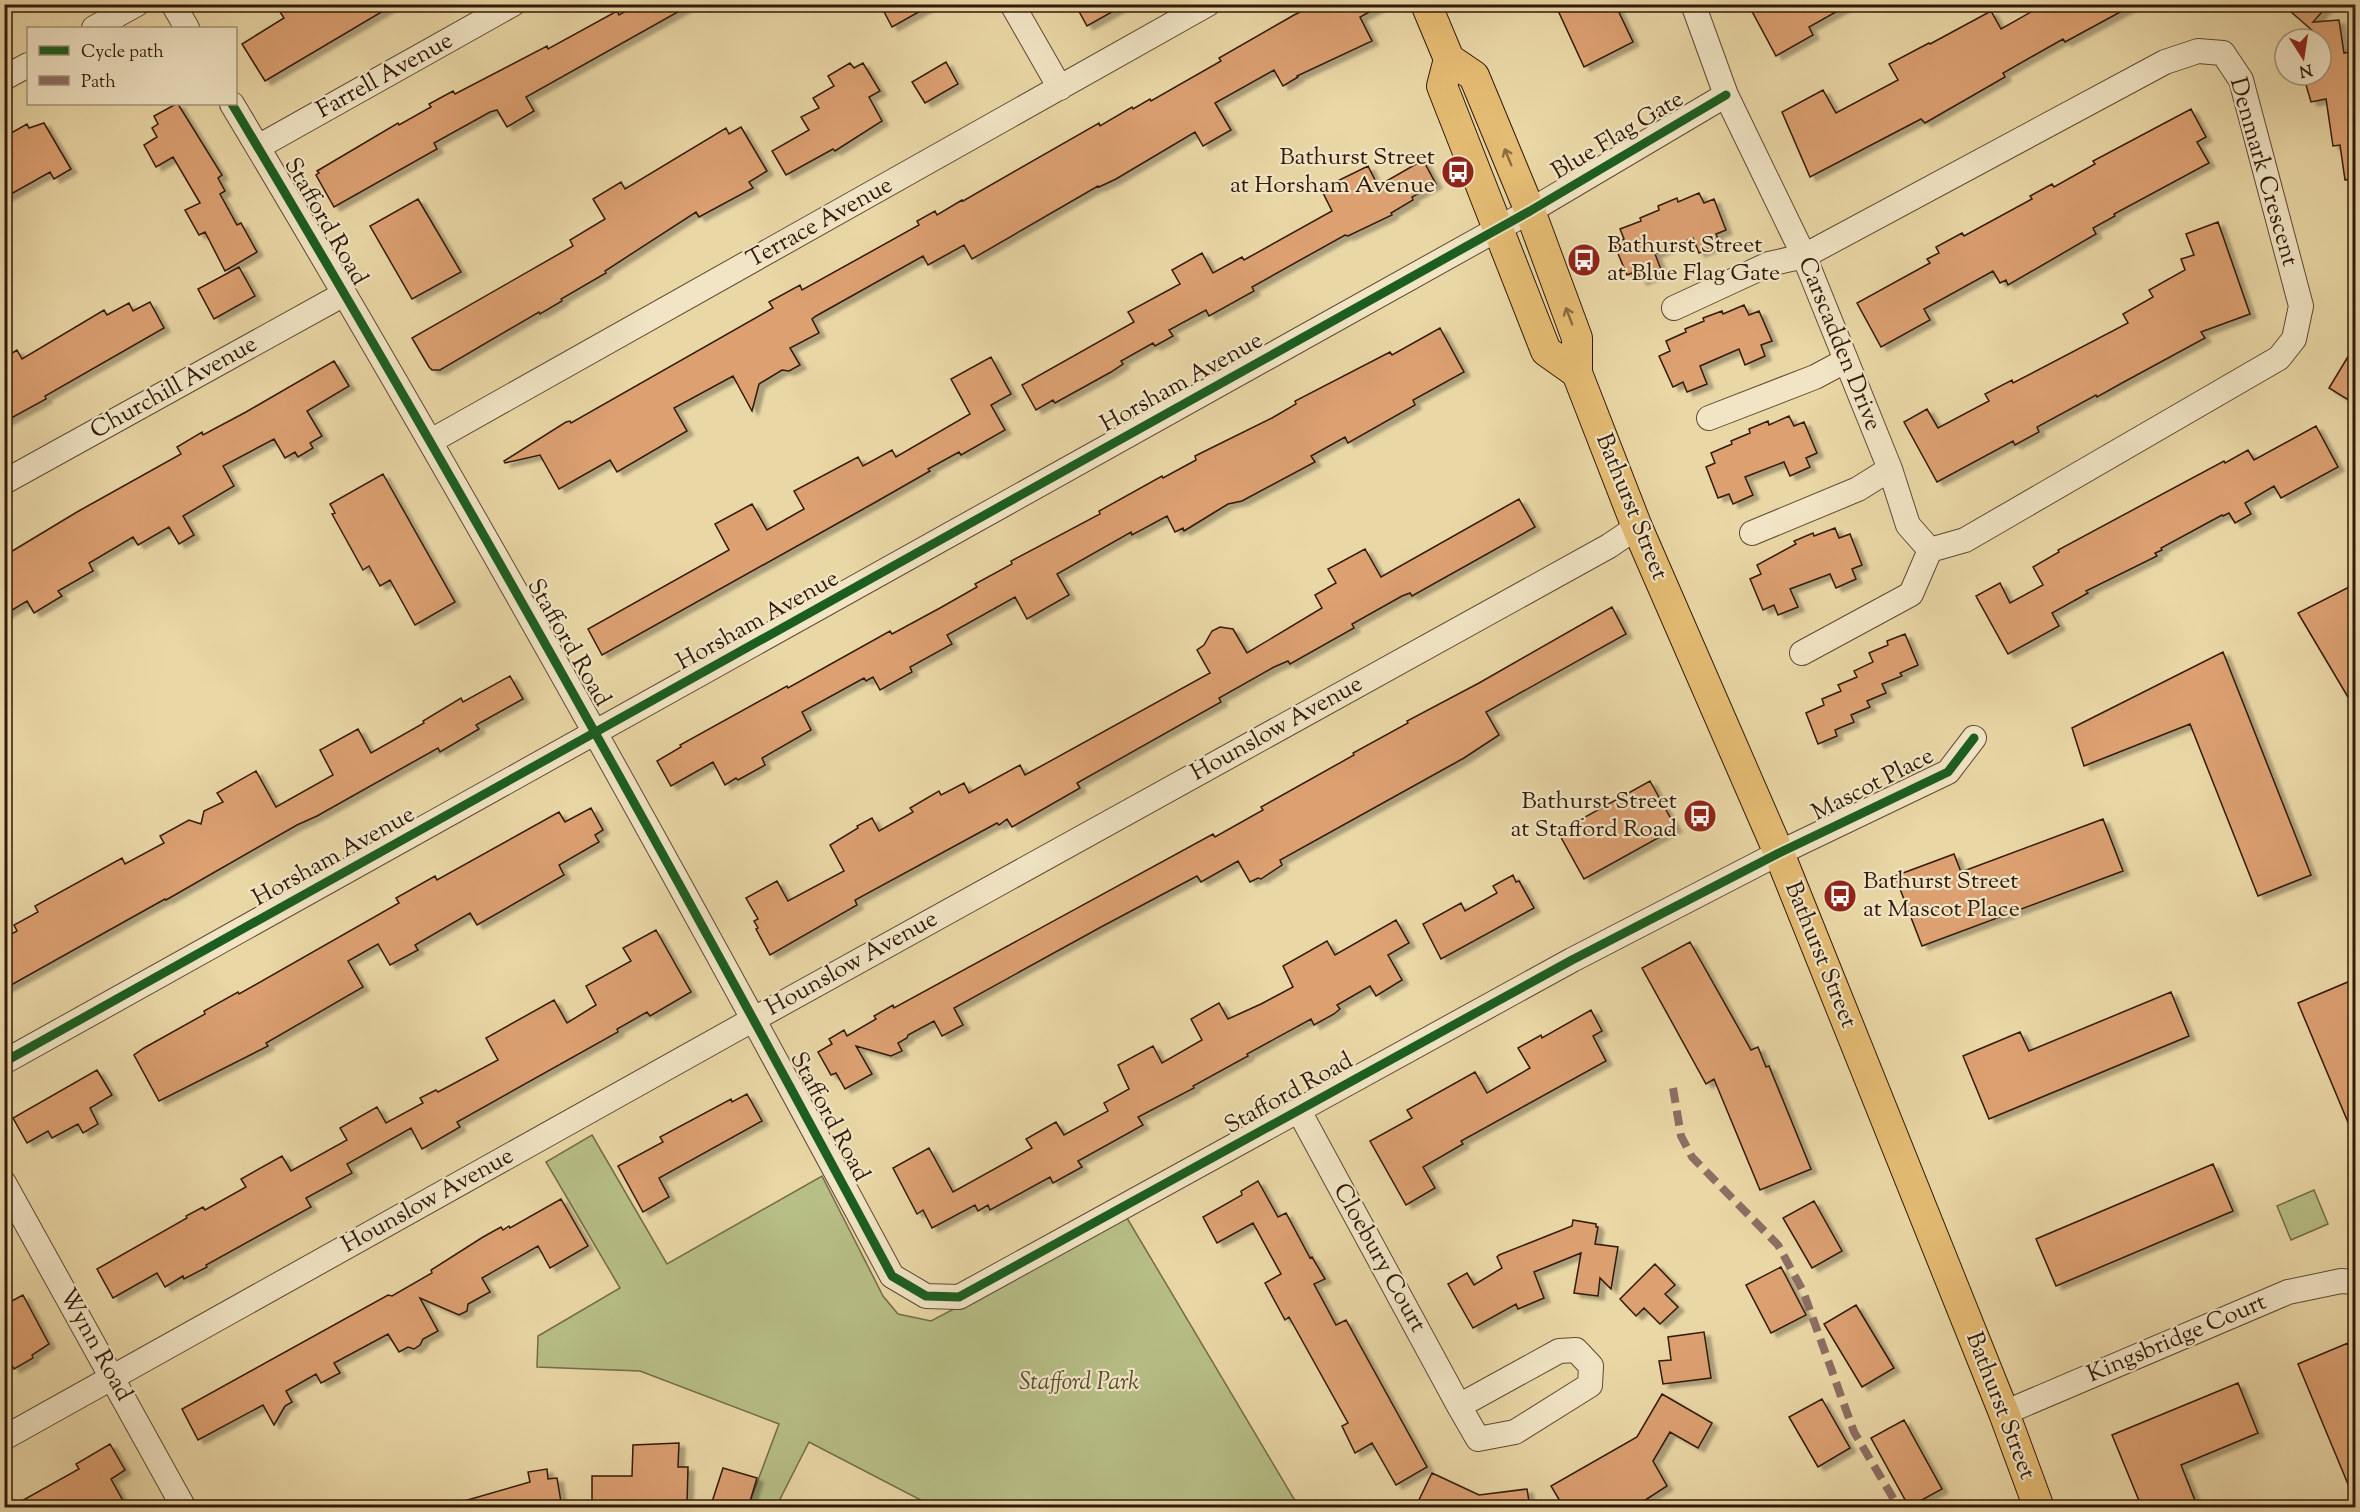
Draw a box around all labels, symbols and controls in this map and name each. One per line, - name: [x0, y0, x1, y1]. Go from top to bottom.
- street label: Farrell Avenue: [311, 24, 459, 128]
- legend: [27, 27, 237, 105]
- north arrow: [2273, 27, 2333, 87]
- text: Cycle path: [81, 40, 164, 66]
- text: N: [2297, 57, 2314, 82]
- text: Path: [81, 70, 116, 96]
- street label: Denmark Crescent: [2220, 74, 2306, 270]
- street label: Blue Flag Gate: [1545, 83, 1691, 189]
- place label: Bathurst Street at Horsham Avenue: [1230, 141, 1435, 203]
- one-way arrow: [1502, 149, 1513, 167]
- street label: Stafford Road: [275, 152, 376, 293]
- bus stop icon: Bathurst Street at Horsham Avenue: [1440, 154, 1476, 190]
- street label: Terrace Avenue: [741, 169, 899, 277]
- place label: Bathurst Street at Blue Flag Gate: [1607, 229, 1780, 291]
- bus stop icon: Bathurst Street at Blue Flag Gate: [1566, 242, 1602, 278]
- street label: Carscadden Drive: [1789, 252, 1889, 436]
- one-way arrow: [1563, 307, 1574, 326]
- street label: Horsham Avenue: [1095, 324, 1269, 442]
- street label: Churchill Avenue: [84, 328, 264, 448]
- street label: Bathurst Street: [1586, 429, 1676, 585]
- street label: Horsham Avenue: [671, 562, 845, 680]
- street label: Stafford Road: [518, 573, 619, 714]
- street label: Hounslow Avenue: [1185, 668, 1369, 790]
- street label: Mascot Place: [1806, 740, 1940, 830]
- place label: Bathurst Street at Stafford Road: [1510, 785, 1677, 847]
- street label: Horsham Avenue: [247, 798, 421, 916]
- bus stop icon: Bathurst Street at Stafford Road: [1682, 798, 1718, 834]
- place label: Bathurst Street at Mascot Place: [1863, 865, 2020, 927]
- street label: Bathurst Street: [1775, 877, 1865, 1033]
- bus stop icon: Bathurst Street at Mascot Place: [1822, 878, 1858, 914]
- street label: Hounslow Avenue: [760, 903, 944, 1025]
- street label: Stafford Road: [1218, 1044, 1360, 1143]
- street label: Stafford Road: [781, 1046, 878, 1188]
- street label: Hounslow Avenue: [336, 1140, 520, 1262]
- street label: Cloebury Court: [1324, 1177, 1434, 1339]
- street label: Wynn Road: [50, 1282, 140, 1408]
- street label: Kingsbridge Court: [2082, 1286, 2272, 1392]
- street label: Bathurst Street: [1956, 1327, 2044, 1485]
- park label: Stafford Park: [1019, 1366, 1139, 1400]

